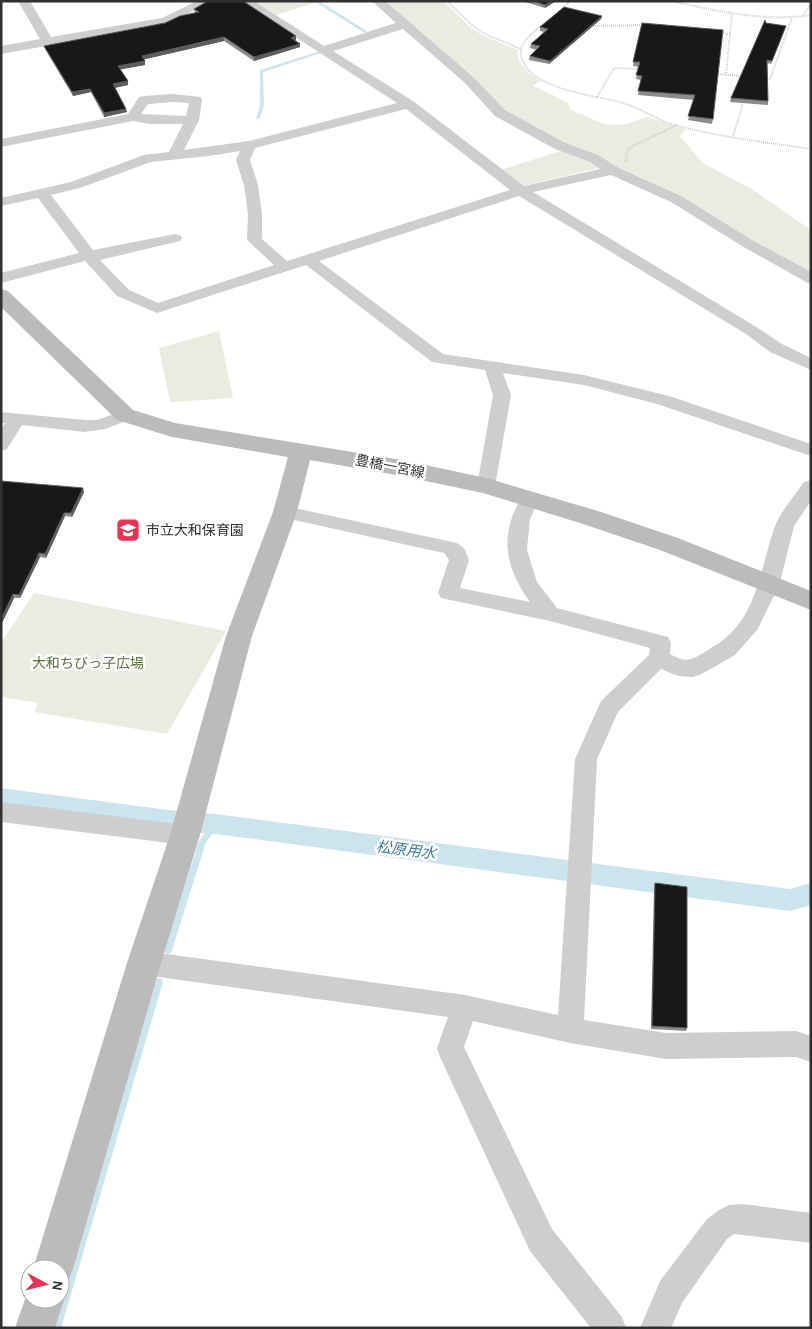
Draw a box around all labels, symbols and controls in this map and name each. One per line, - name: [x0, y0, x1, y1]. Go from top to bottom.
- street label: 豊橋一宮線: [354, 452, 426, 481]
- school or university icon: 市立大和保育園: [115, 517, 141, 543]
- place label: 市立大和保育園: [146, 523, 244, 538]
- park label: 大和ちびっ子広場: [32, 656, 144, 671]
- water label: 松原用水: [375, 838, 439, 862]
- north arrow: [20, 1259, 70, 1309]
- text: N: [49, 1280, 64, 1291]

